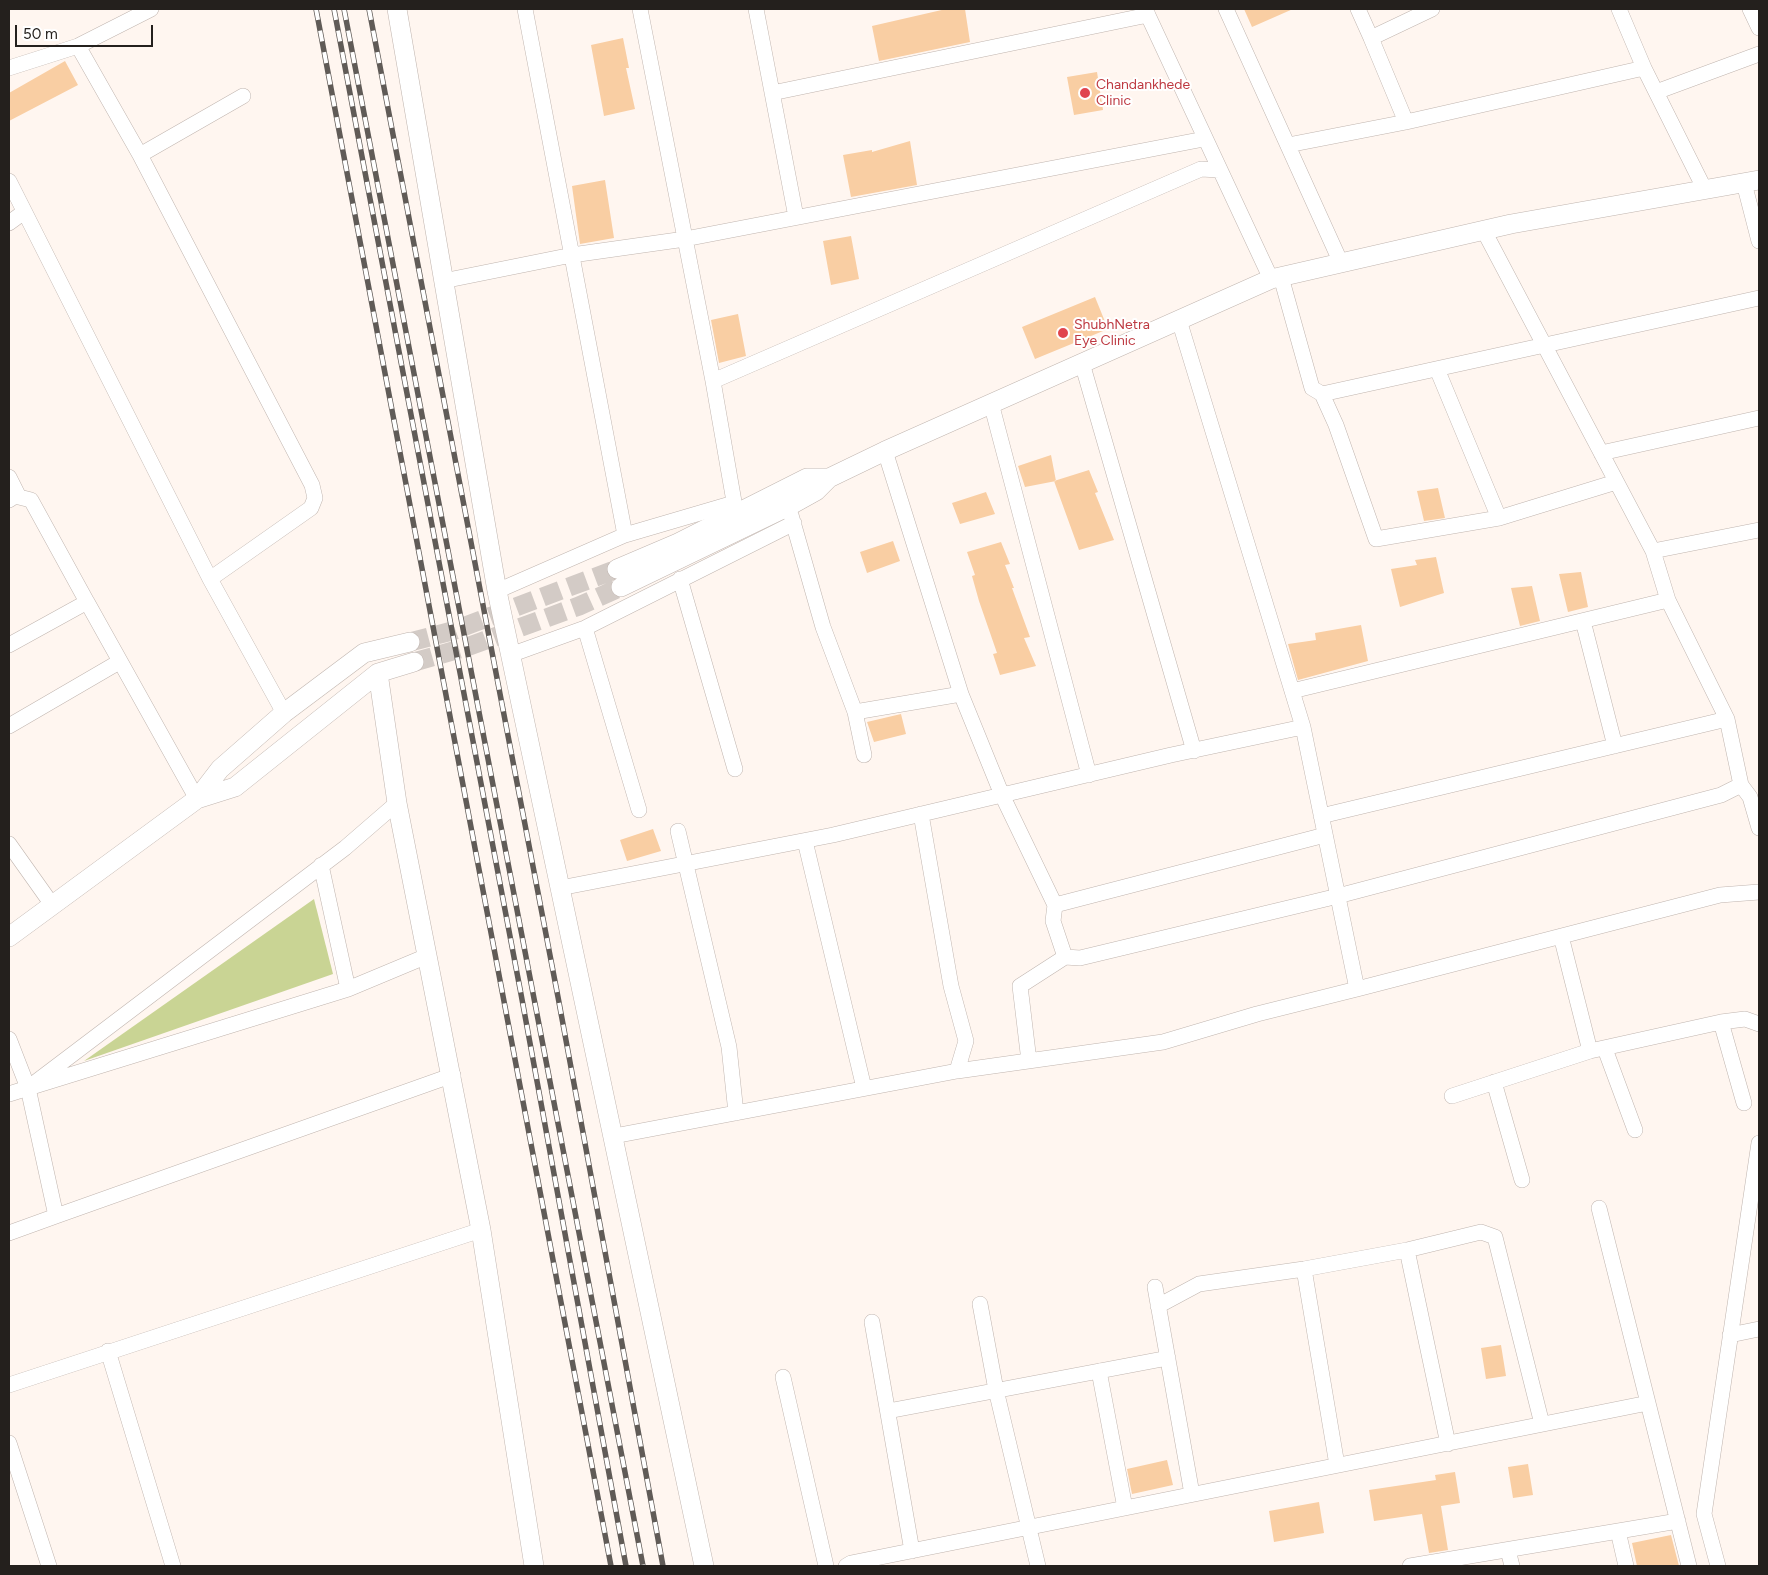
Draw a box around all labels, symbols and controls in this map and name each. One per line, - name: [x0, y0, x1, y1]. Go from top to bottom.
- scale bar: [18, 15, 155, 47]
- text: 50 m: [23, 25, 58, 43]
- place label: Chandankhede Clinic: [1096, 77, 1190, 110]
- marker: Chandankhede Clinic: [1078, 86, 1092, 100]
- place label: ShubhNetra Eye Clinic: [1074, 317, 1150, 350]
- marker: ShubhNetra Eye Clinic: [1056, 326, 1070, 340]

